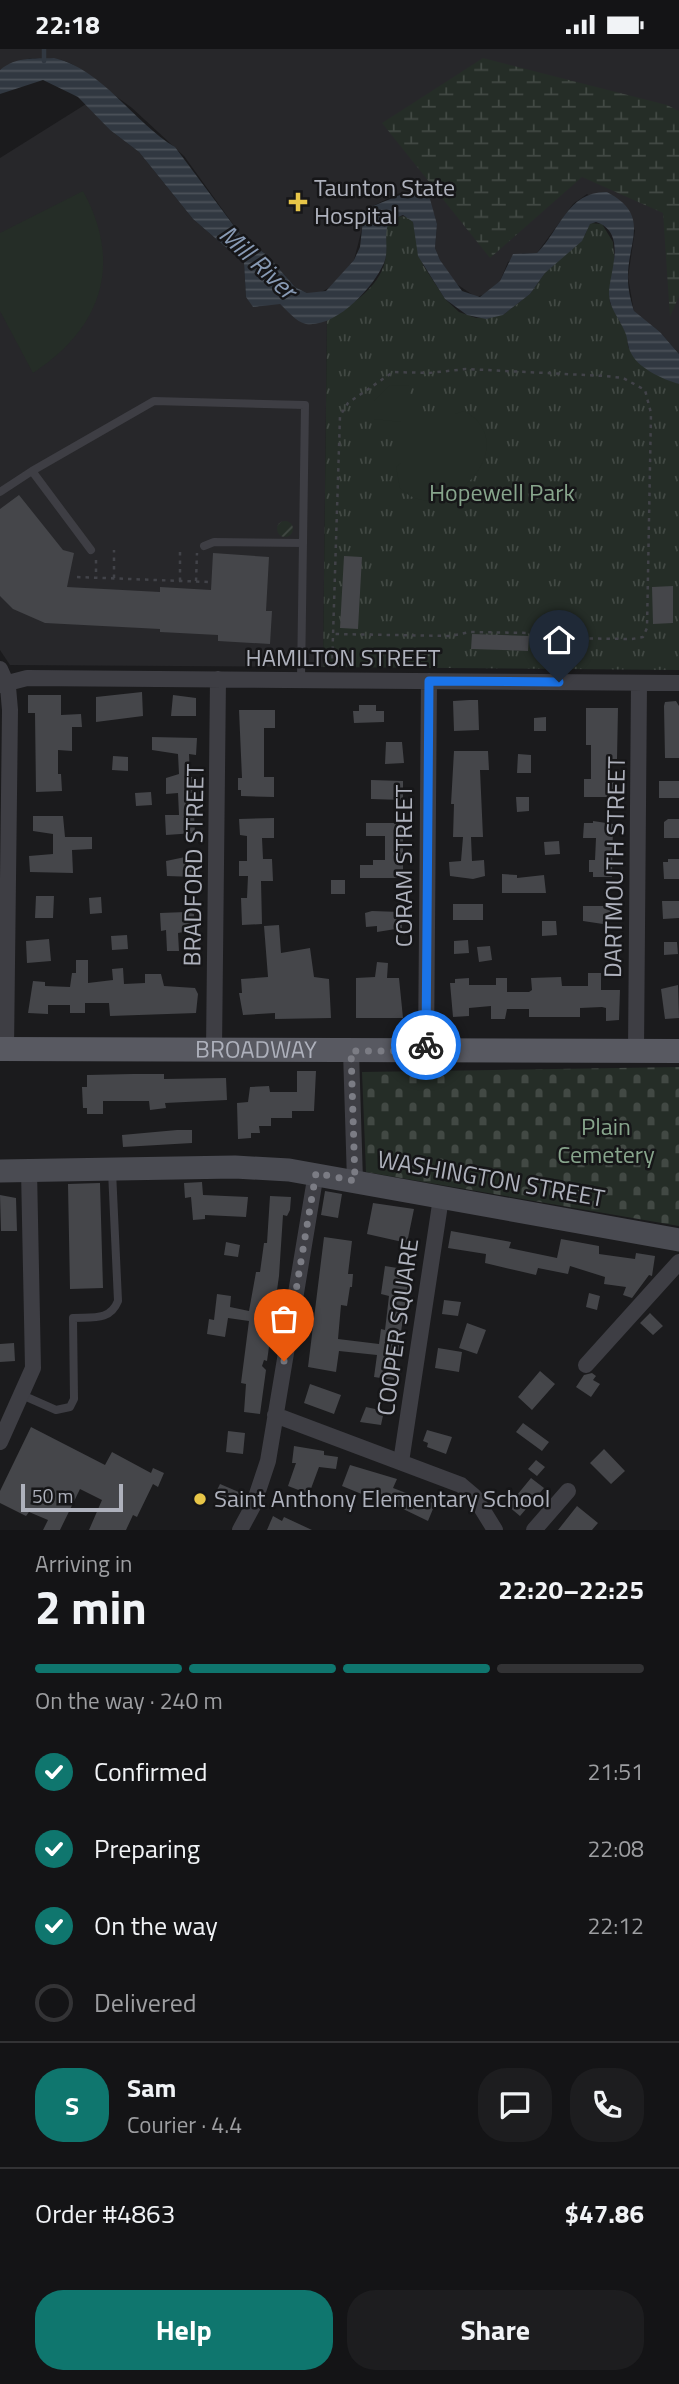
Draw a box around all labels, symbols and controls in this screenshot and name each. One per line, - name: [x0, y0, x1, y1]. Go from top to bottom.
- text: 22:18: [35, 5, 100, 44]
- place label: Taunton State Hospital: [314, 169, 455, 233]
- marker: Taunton State Hospital: [288, 192, 308, 212]
- water label: Mill River: [211, 215, 308, 310]
- park label: Hopewell Park: [429, 474, 575, 510]
- pin: [529, 610, 589, 682]
- icon: home: [540, 621, 578, 659]
- street label: HAMILTON STREET: [246, 639, 441, 675]
- street label: DARTMOUTH STREET: [594, 755, 634, 978]
- street label: BRADFORD STREET: [173, 763, 213, 967]
- street label: CORAM STREET: [385, 784, 421, 947]
- courier: [391, 1010, 461, 1080]
- icon: bike: [407, 1026, 445, 1064]
- street label: BROADWAY: [195, 1031, 317, 1067]
- park label: Plain Cemetery: [557, 1108, 655, 1172]
- street label: WASHINGTON STREET: [375, 1140, 608, 1216]
- street label: COOPER SQUARE: [367, 1236, 427, 1418]
- pin: [254, 1289, 314, 1361]
- icon: bag: [265, 1300, 303, 1338]
- place label: Saint Anthony Elementary School: [214, 1480, 550, 1516]
- scale bar: [21, 1481, 122, 1513]
- text: 50 m: [32, 1481, 73, 1510]
- marker: Saint Anthony Elementary School: [192, 1491, 208, 1507]
- text: Arriving in: [35, 1546, 132, 1581]
- text: 22:20–22:25: [498, 1570, 644, 1609]
- text: 2 min: [35, 1572, 147, 1642]
- text: On the way · 240 m: [35, 1683, 223, 1718]
- text: Confirmed: [94, 1752, 208, 1791]
- icon: check: [35, 1753, 73, 1791]
- text: 21:51: [587, 1754, 644, 1789]
- text: Preparing: [94, 1829, 200, 1868]
- icon: check: [35, 1830, 73, 1868]
- text: 22:08: [587, 1831, 644, 1866]
- text: On the way: [94, 1906, 218, 1945]
- icon: check: [35, 1907, 73, 1945]
- text: 22:12: [587, 1908, 644, 1943]
- text: Delivered: [94, 1983, 197, 2022]
- text: Sam: [127, 2068, 176, 2107]
- button: chat: [478, 2068, 552, 2142]
- button: phone: [570, 2068, 644, 2142]
- text: S: [65, 2086, 79, 2125]
- text: Courier · 4.4: [127, 2107, 242, 2142]
- text: Order #4863: [35, 2194, 175, 2233]
- text: $47.86: [565, 2194, 644, 2233]
- button: Help: [35, 2290, 333, 2370]
- button: Share: [347, 2290, 644, 2370]

